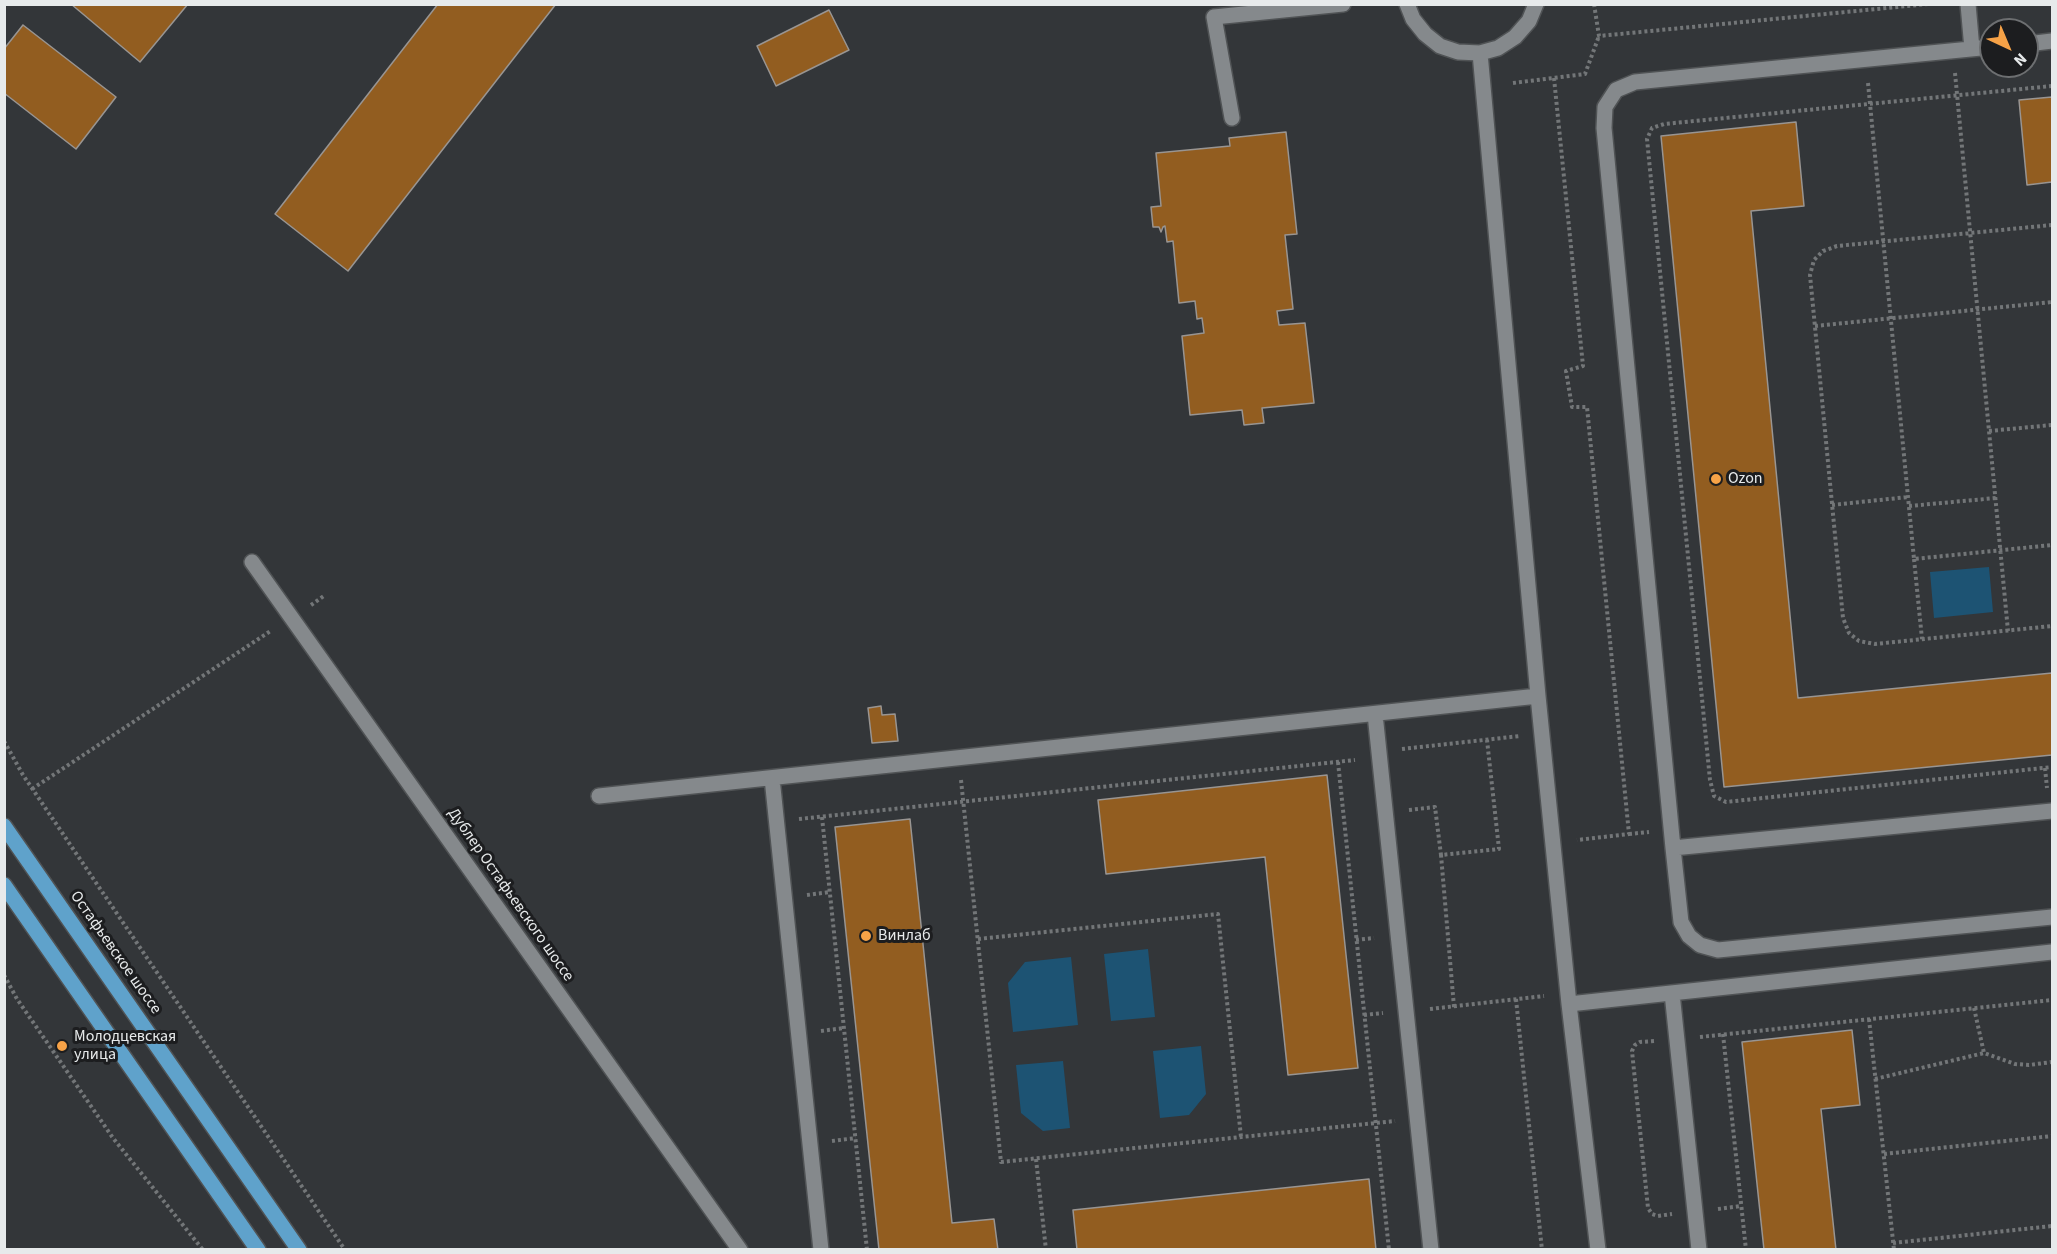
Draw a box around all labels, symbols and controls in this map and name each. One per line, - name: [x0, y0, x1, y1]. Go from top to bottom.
- north arrow: [1979, 18, 2039, 78]
- text: N: [2009, 48, 2032, 71]
- place label: Ozon: [1728, 469, 1763, 489]
- marker: Ozon: [1709, 472, 1723, 486]
- street label: Дублер Остафьевского шоссе: [443, 805, 577, 985]
- street label: Остафьевское шоссе: [65, 888, 165, 1018]
- place label: Винлаб: [878, 926, 931, 946]
- marker: Винлаб: [859, 929, 873, 943]
- place label: Молодцевская улица: [74, 1027, 176, 1065]
- marker: Молодцевская улица: [55, 1039, 69, 1053]

